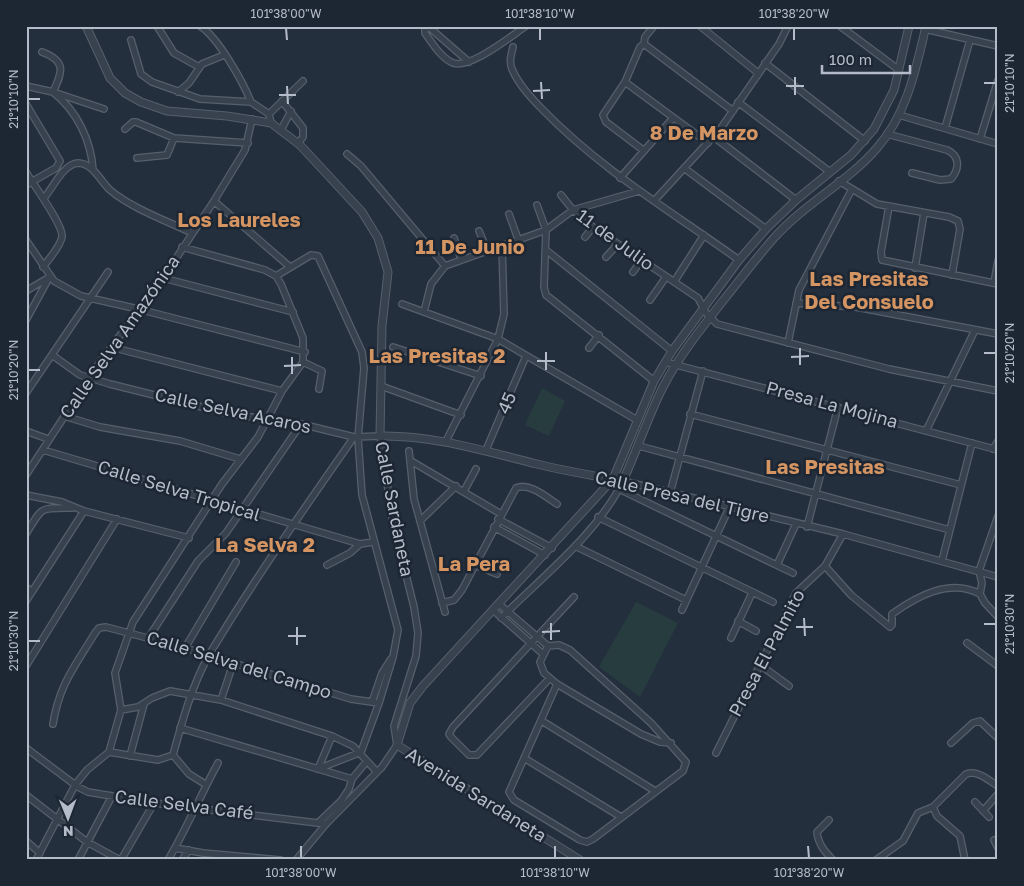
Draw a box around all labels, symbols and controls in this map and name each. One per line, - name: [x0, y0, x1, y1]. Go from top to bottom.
- text: 101°38'00"W: [250, 6, 322, 21]
- text: 101°38'10"W: [505, 6, 575, 21]
- text: 101°38'20"W: [759, 6, 830, 21]
- scale bar: [822, 42, 909, 74]
- text: 100 m: [829, 50, 872, 68]
- text: 21°10'10"N: [1002, 53, 1017, 113]
- text: 21°10'10"N: [6, 69, 21, 129]
- district label: 8 De Marzo: [650, 120, 758, 144]
- street label: 11 de Julio: [573, 204, 659, 275]
- district label: Los Laureles: [177, 207, 301, 231]
- district label: 11 De Junio: [415, 234, 525, 258]
- street label: Calle Selva Amazónica: [54, 251, 184, 422]
- district label: Las Presitas Del Consuelo: [804, 266, 934, 313]
- text: 21°10'20"N: [1002, 323, 1017, 383]
- text: 21°10'20"N: [6, 340, 21, 400]
- district label: Las Presitas 2: [369, 343, 505, 367]
- street label: Presa La Mojina: [764, 376, 901, 432]
- street label: Calle Selva Acaros: [153, 383, 313, 437]
- street label: 45: [492, 388, 520, 417]
- street label: Calle Sardaneta: [371, 439, 419, 578]
- district label: Las Presitas: [765, 454, 885, 478]
- street label: Calle Selva Tropical: [95, 455, 264, 525]
- street label: Calle Presa del Tigre: [593, 465, 771, 527]
- district label: La Selva 2: [215, 532, 315, 556]
- district label: La Pera: [438, 551, 510, 575]
- street label: Presa El Palmito: [723, 585, 809, 720]
- text: 21°10'30"N: [1002, 594, 1017, 654]
- text: 21°10'30"N: [6, 611, 21, 671]
- street label: Calle Selva del Campo: [144, 625, 334, 703]
- street label: Avenida Sardaneta: [402, 742, 551, 846]
- street label: Calle Selva Café: [114, 785, 255, 823]
- north arrow: [42, 794, 92, 844]
- text: N: [63, 823, 74, 840]
- text: 101°38'00"W: [265, 865, 337, 880]
- text: 101°38'10"W: [520, 865, 590, 880]
- text: 101°38'20"W: [774, 865, 845, 880]

